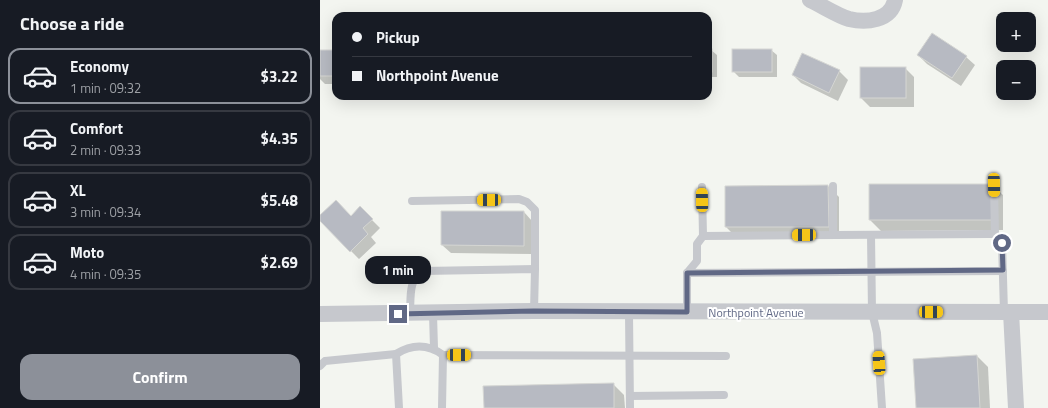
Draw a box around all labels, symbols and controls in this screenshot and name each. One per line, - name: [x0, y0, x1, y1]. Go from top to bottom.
- text: Choose a ride: [20, 10, 124, 37]
- map controls: [996, 12, 1036, 100]
- button: +: [996, 12, 1036, 52]
- text: Pickup: [376, 26, 420, 49]
- text: Economy: [70, 55, 129, 78]
- icon: car: [22, 58, 58, 94]
- button: −: [996, 60, 1036, 100]
- text: Northpoint Avenue: [376, 64, 499, 87]
- text: $3.22: [261, 65, 298, 88]
- text: 1 min · 09:32: [70, 78, 141, 98]
- text: Comfort: [70, 117, 123, 140]
- icon: car: [22, 120, 58, 156]
- text: $4.35: [261, 127, 298, 150]
- text: 2 min · 09:33: [70, 140, 141, 160]
- car: [988, 173, 1000, 197]
- text: XL: [70, 179, 86, 202]
- icon: car: [22, 182, 58, 218]
- car: [696, 188, 708, 212]
- text: $5.48: [261, 189, 298, 212]
- car: [477, 194, 501, 206]
- text: 3 min · 09:34: [70, 202, 141, 222]
- car: [792, 229, 816, 241]
- route start: [993, 234, 1011, 252]
- text: Moto: [70, 241, 104, 264]
- icon: car: [22, 244, 58, 280]
- text: $2.69: [261, 251, 298, 274]
- callout: 1 min: [365, 256, 431, 284]
- text: 1 min: [382, 260, 414, 280]
- text: 4 min · 09:35: [70, 264, 141, 284]
- street label: Northpoint Avenue: [708, 303, 804, 322]
- route end: [389, 305, 407, 323]
- car: [919, 306, 943, 318]
- car: [447, 349, 471, 361]
- car: [872, 351, 886, 375]
- button: Confirm: [20, 354, 300, 400]

